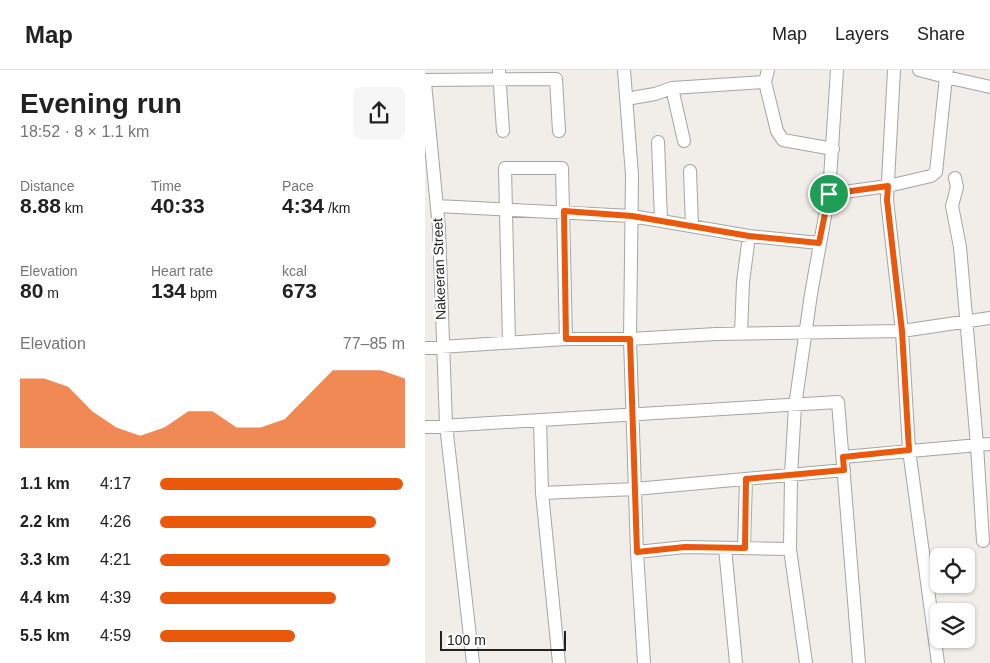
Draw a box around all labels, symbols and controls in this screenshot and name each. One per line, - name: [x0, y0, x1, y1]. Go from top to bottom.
- text: Map: [25, 21, 73, 48]
- text: Map: [772, 24, 807, 44]
- text: Layers: [835, 24, 889, 44]
- text: Share: [917, 24, 965, 44]
- button: share: [353, 87, 405, 139]
- text: Evening run: [20, 88, 182, 119]
- text: 18:52 · 8 × 1.1 km: [20, 123, 149, 140]
- pin: [808, 173, 850, 215]
- text: Distance: [20, 178, 74, 194]
- text: Time: [151, 178, 182, 194]
- text: Pace: [282, 178, 314, 194]
- icon: arrive: [815, 180, 843, 208]
- text: 8.88: [20, 194, 61, 217]
- text: 40:33: [151, 194, 205, 217]
- text: 4:34: [282, 194, 324, 217]
- text: km: [61, 200, 83, 216]
- text: /km: [324, 200, 350, 216]
- street label: Nakeeran Street: [429, 218, 449, 320]
- text: Elevation: [20, 263, 78, 279]
- text: Heart rate: [151, 263, 213, 279]
- text: kcal: [282, 263, 307, 279]
- text: 80: [20, 279, 43, 302]
- text: 134: [151, 279, 186, 302]
- text: 673: [282, 279, 317, 302]
- text: m: [43, 285, 59, 301]
- text: bpm: [186, 285, 217, 301]
- text: Elevation: [20, 335, 86, 352]
- text: 77–85 m: [343, 335, 405, 352]
- text: 1.1 km: [20, 475, 70, 492]
- text: 4:17: [100, 475, 131, 492]
- text: 2.2 km: [20, 513, 70, 530]
- text: 4:26: [100, 513, 131, 530]
- map controls: [930, 548, 975, 648]
- button: locate: [930, 548, 975, 593]
- text: 3.3 km: [20, 551, 70, 568]
- text: 4:21: [100, 551, 131, 568]
- text: 4.4 km: [20, 589, 70, 606]
- text: 4:39: [100, 589, 131, 606]
- button: layers: [930, 603, 975, 648]
- text: 5.5 km: [20, 627, 70, 644]
- text: 4:59: [100, 627, 131, 644]
- scale bar: [440, 628, 566, 651]
- text: 100 m: [447, 632, 486, 648]

